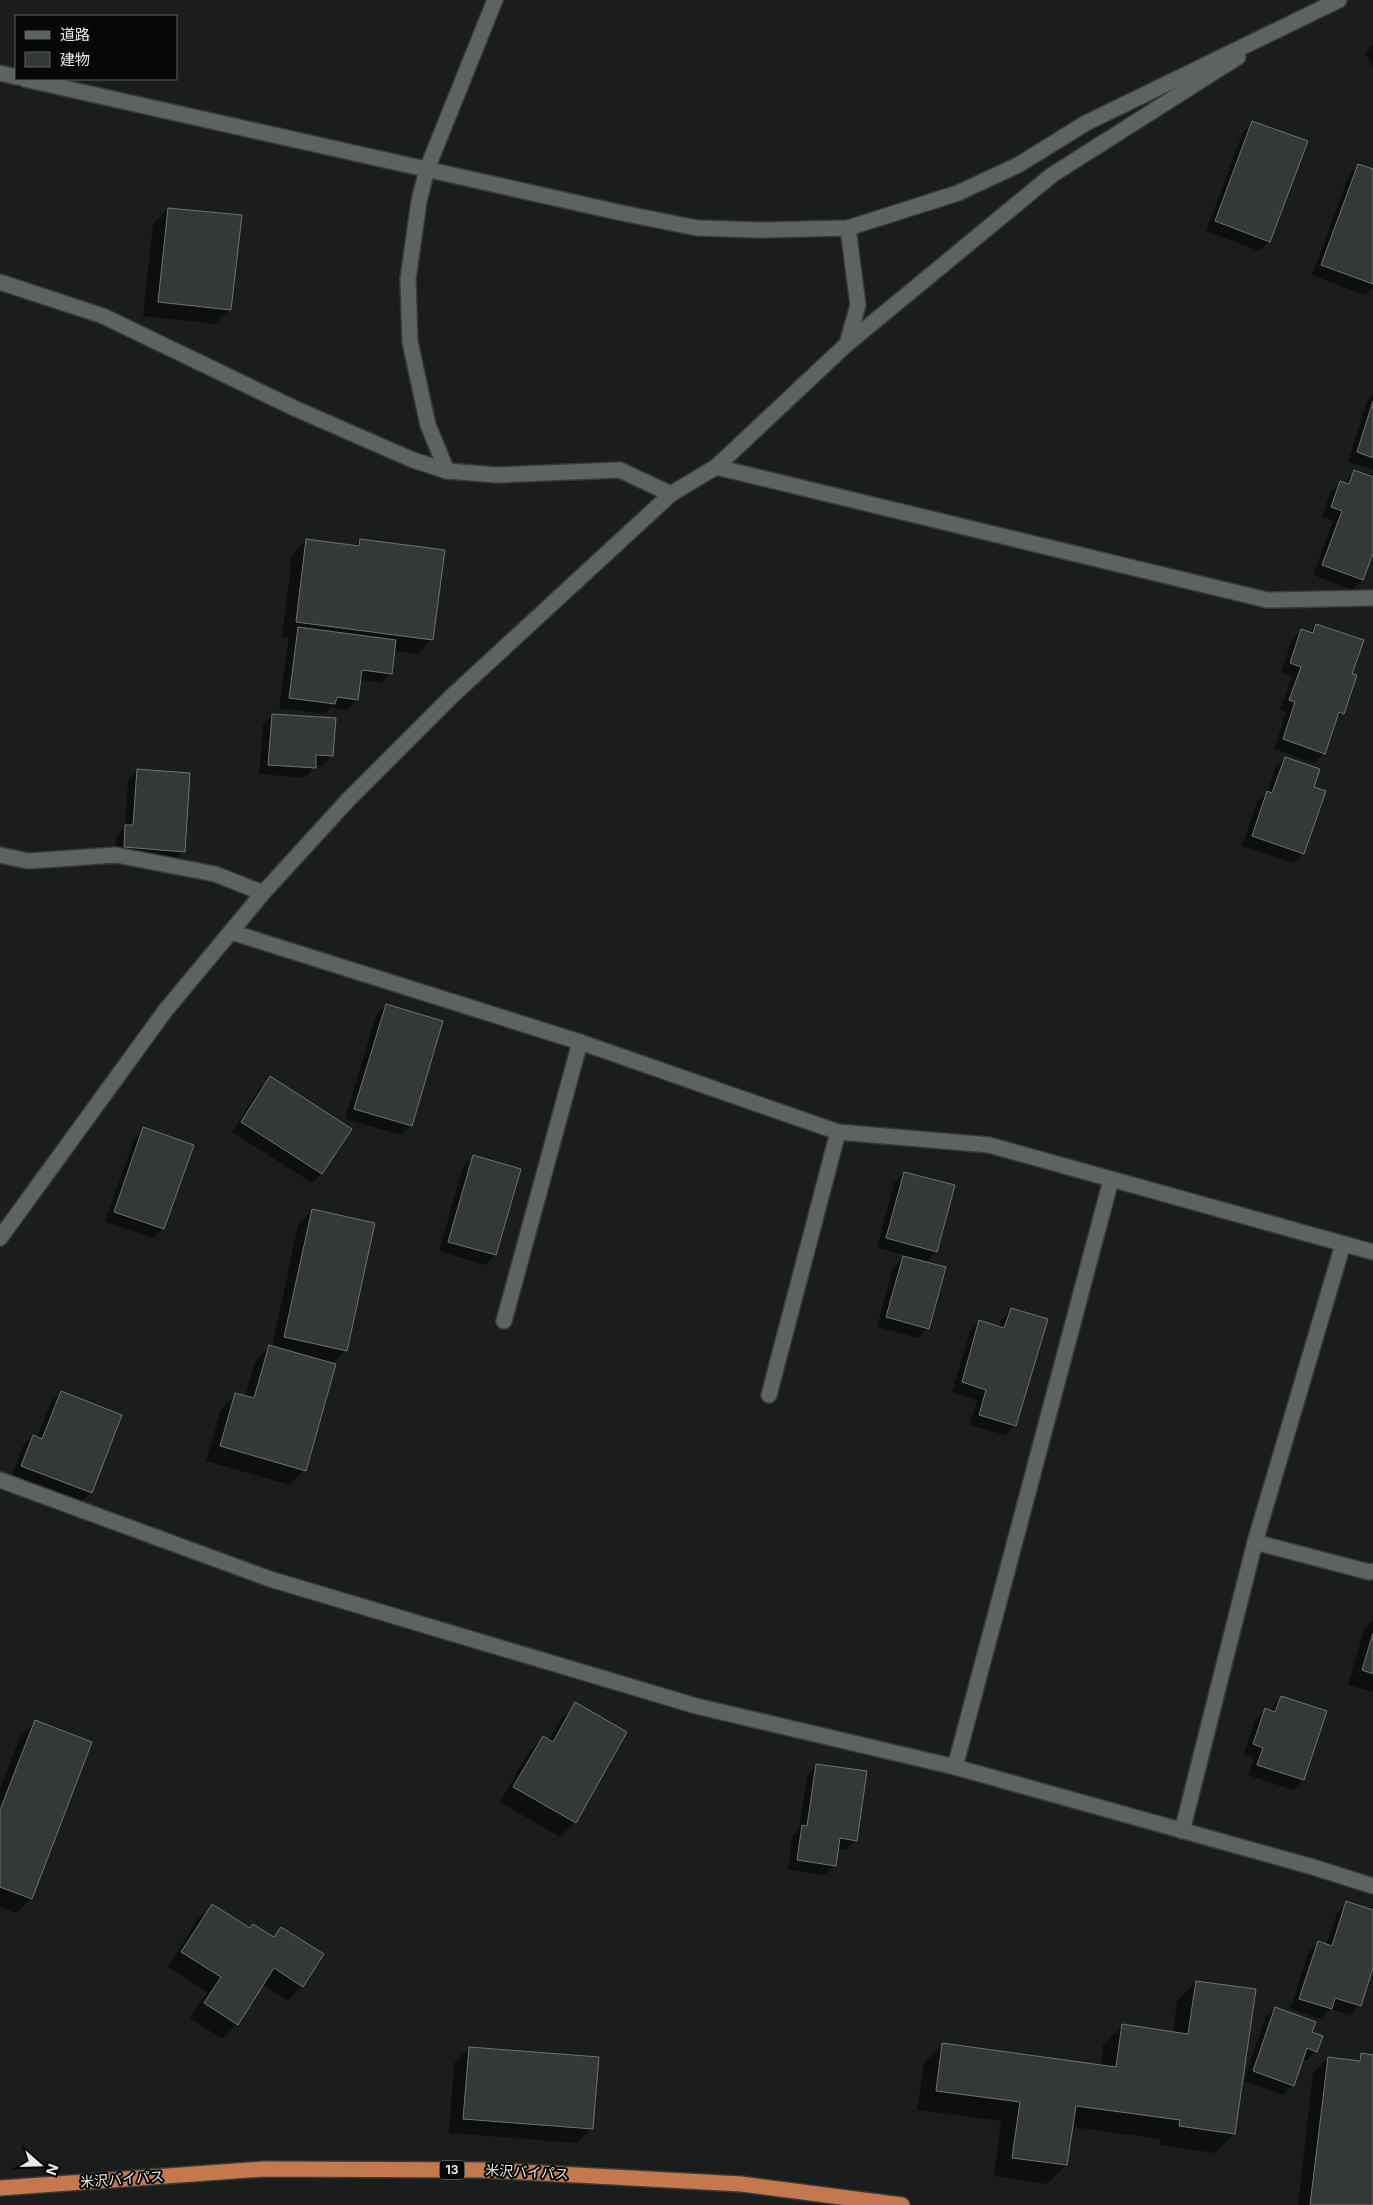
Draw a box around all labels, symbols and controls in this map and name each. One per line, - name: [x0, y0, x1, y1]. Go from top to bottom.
- legend: [15, 15, 178, 80]
- text: 道路: [60, 25, 90, 44]
- text: 建物: [60, 50, 90, 69]
- north arrow: [15, 2140, 65, 2190]
- road number: 13: [440, 2160, 464, 2180]
- street label: 米沢バイパス: [485, 2161, 569, 2182]
- text: N: [43, 2162, 62, 2178]
- street label: 米沢バイパス: [80, 2167, 164, 2190]

